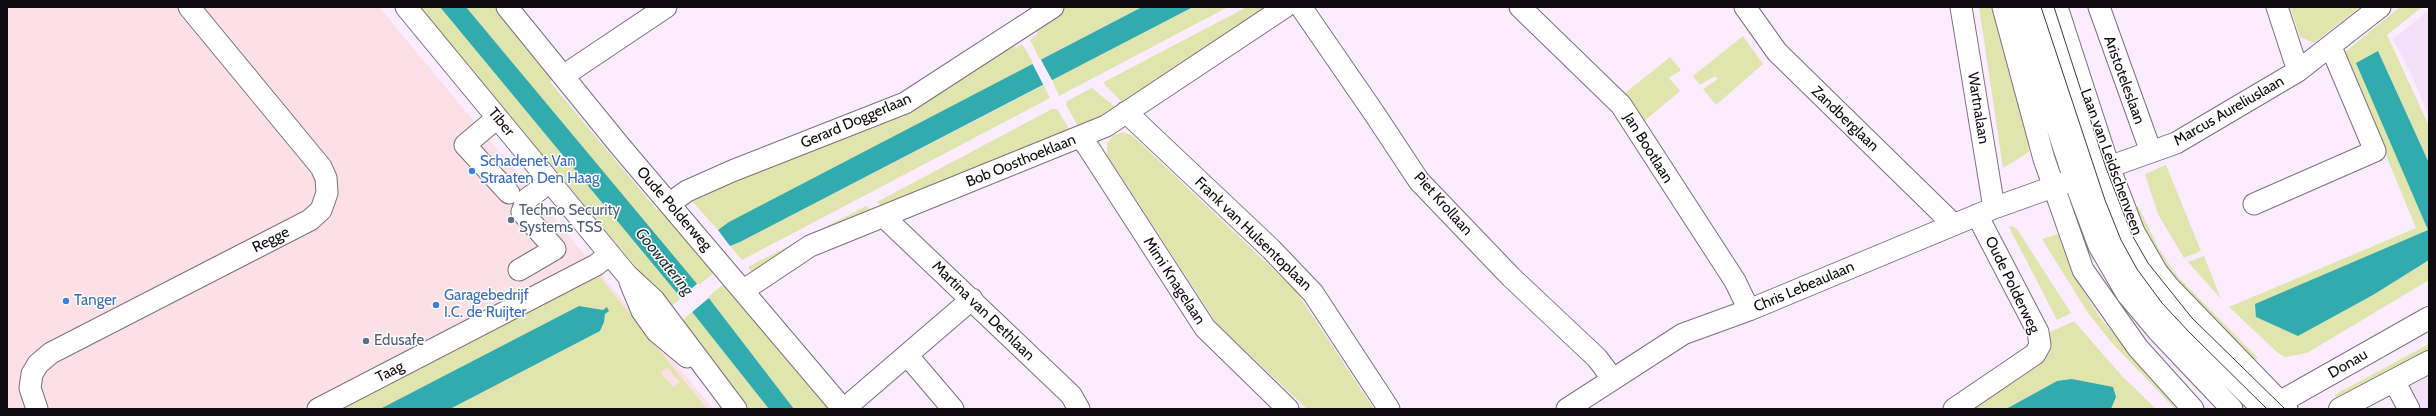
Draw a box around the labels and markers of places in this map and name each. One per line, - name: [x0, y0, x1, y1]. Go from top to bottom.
- place label: Schadenet Van Straaten Den Haag: [480, 153, 599, 188]
- marker: Schadenet Van Straaten Den Haag: [467, 166, 477, 176]
- place label: Techno Security Systems TSS: [519, 202, 620, 237]
- marker: Techno Security Systems TSS: [506, 215, 516, 225]
- place label: Garagebedrijf I.C. de Ruijter: [444, 287, 529, 322]
- place label: Tanger: [74, 292, 117, 310]
- marker: Tanger: [61, 296, 71, 306]
- marker: Garagebedrijf I.C. de Ruijter: [431, 300, 441, 310]
- place label: Edusafe: [374, 332, 424, 350]
- marker: Edusafe: [361, 336, 371, 346]

